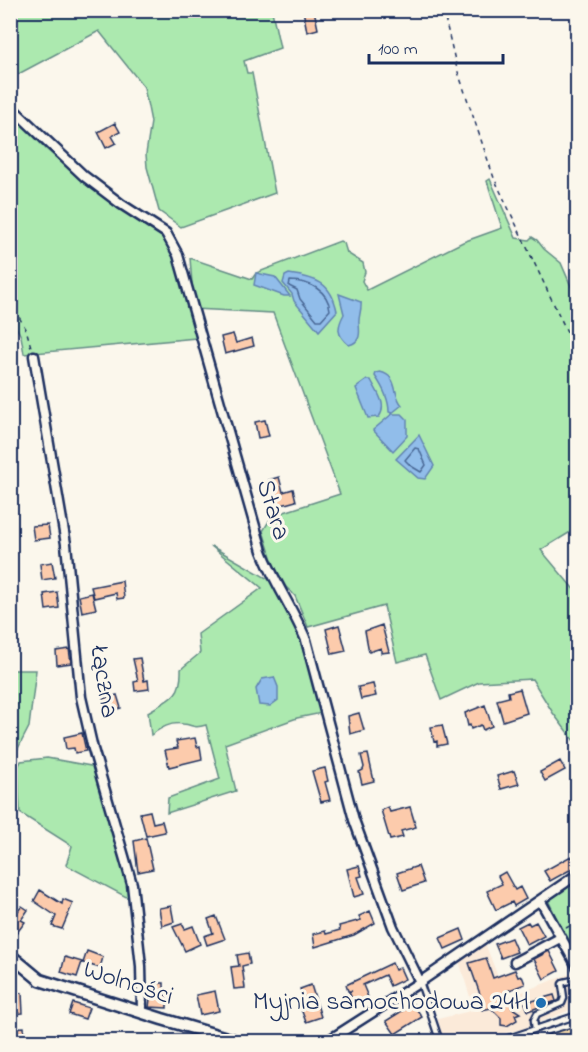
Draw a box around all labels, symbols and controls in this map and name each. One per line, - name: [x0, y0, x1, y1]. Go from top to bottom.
- scale bar: [369, 27, 502, 65]
- text: 100 m: [378, 37, 418, 63]
- street label: Stara: [245, 475, 299, 545]
- street label: Łączna: [78, 642, 127, 721]
- street label: Wolności: [78, 952, 178, 1016]
- place label: Myjnia samochodowa 24H: [253, 984, 529, 1022]
- marker: Myjnia samochodowa 24H: [534, 996, 548, 1010]

